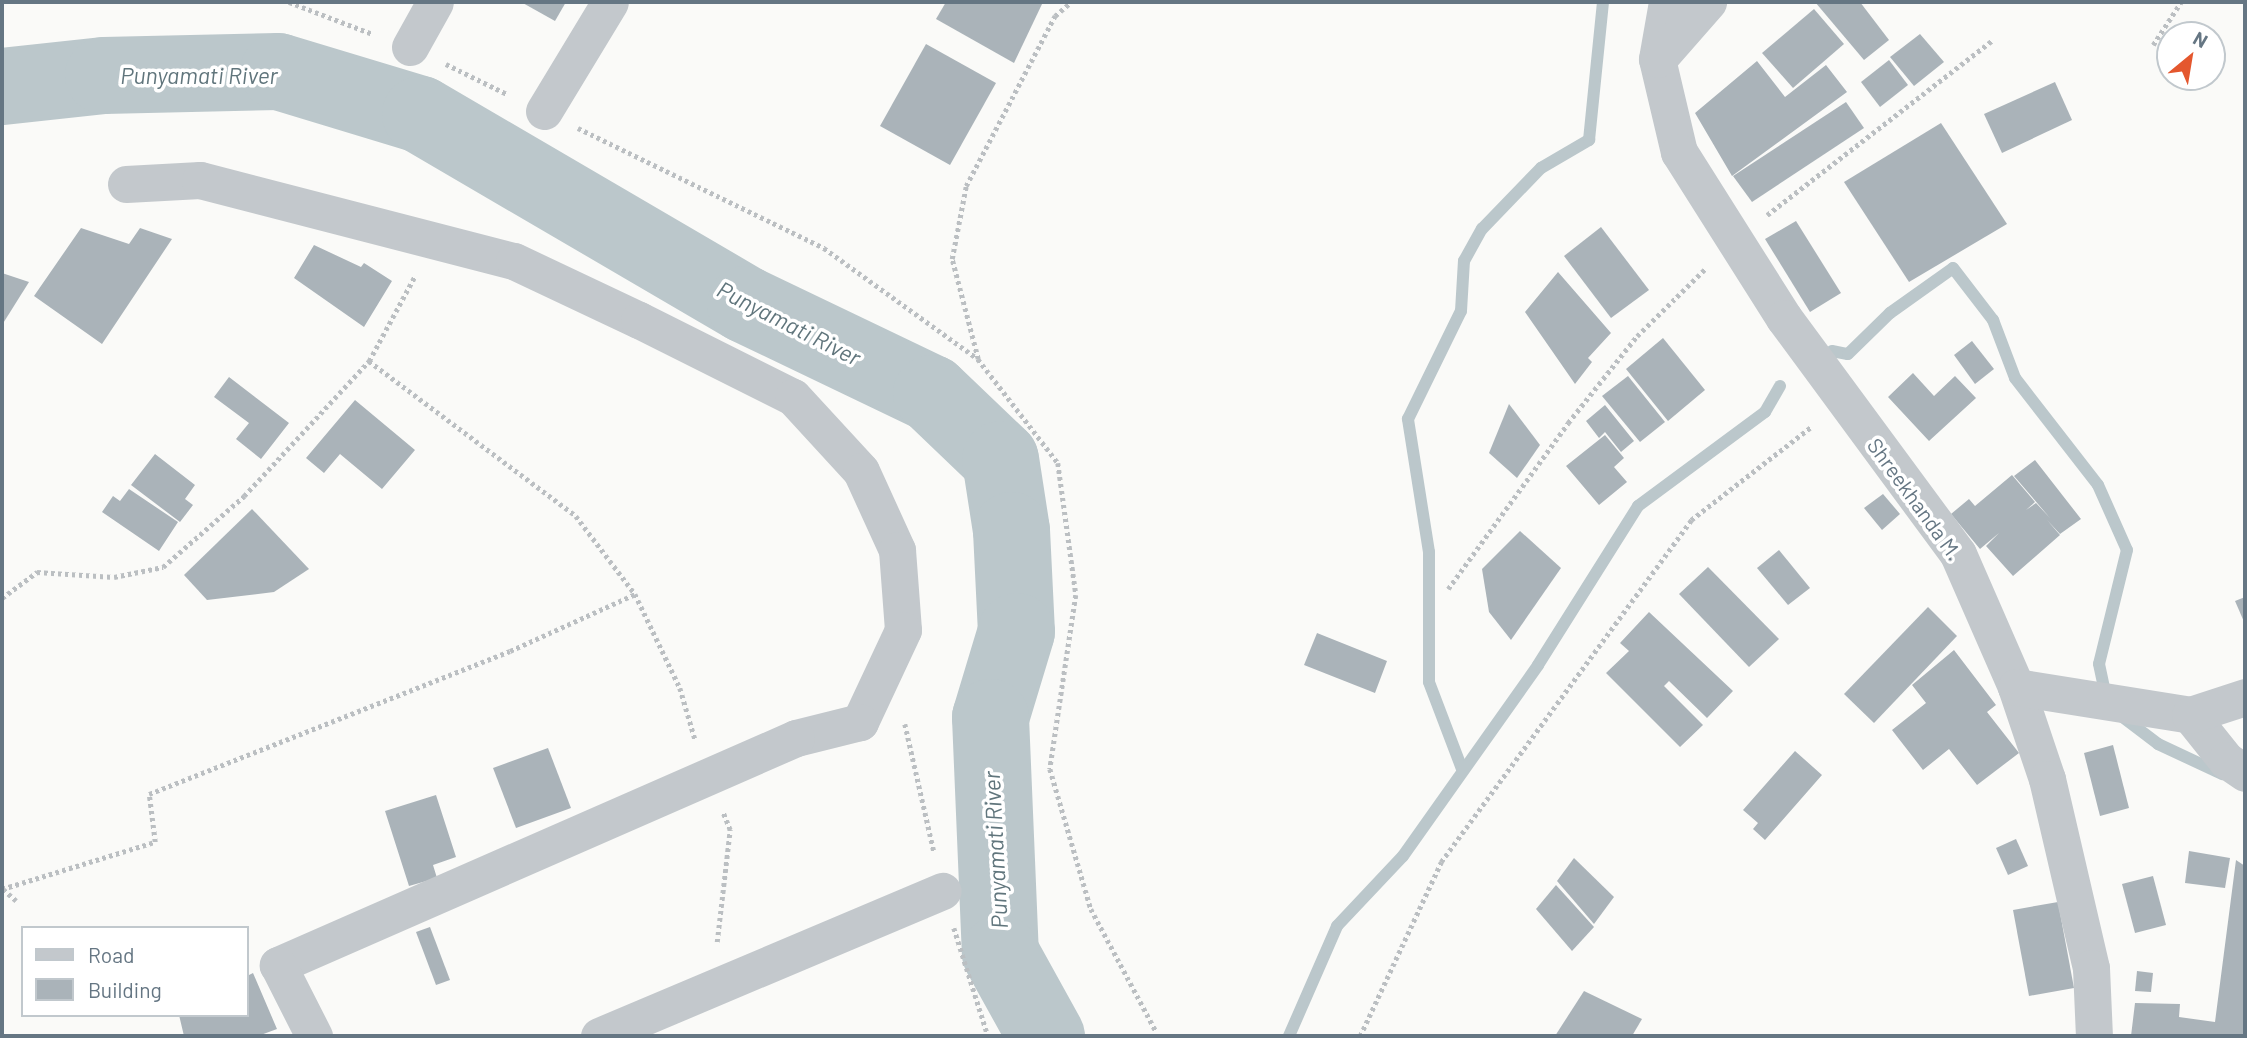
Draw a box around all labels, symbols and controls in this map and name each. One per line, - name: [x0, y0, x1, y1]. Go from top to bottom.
- north arrow: [2156, 21, 2226, 91]
- text: N: [2190, 26, 2212, 52]
- water label: Punyamati River: [120, 61, 278, 89]
- water label: Punyamati River: [713, 275, 865, 371]
- street label: Shreekhanda M.: [1862, 433, 1968, 565]
- water label: Punyamati River: [977, 771, 1013, 929]
- legend: [21, 926, 248, 1017]
- text: Road: [88, 942, 134, 967]
- text: Building: [88, 977, 162, 1002]

